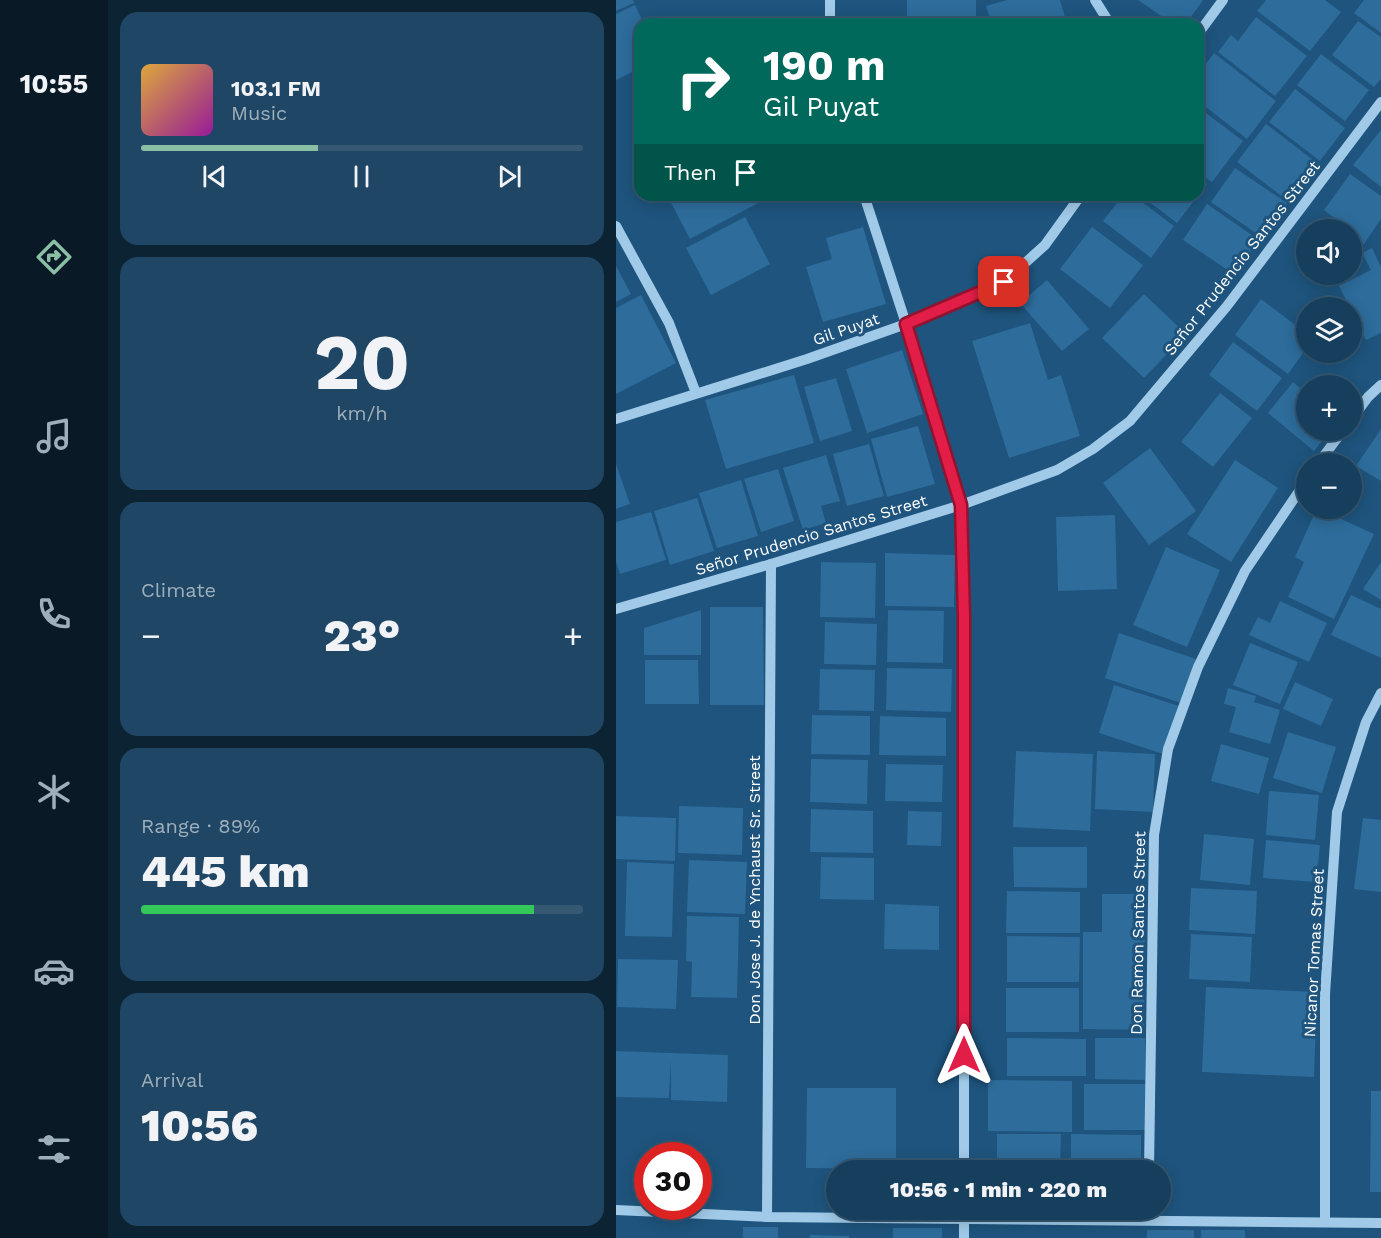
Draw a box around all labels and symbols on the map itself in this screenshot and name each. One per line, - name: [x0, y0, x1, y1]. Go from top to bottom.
- street label: Señor Prudencio Santos Street: [1160, 157, 1324, 359]
- pin: [978, 256, 1029, 307]
- street label: Gil Puyat: [810, 309, 882, 349]
- street label: Señor Prudencio Santos Street: [693, 491, 930, 579]
- street label: Don Jose J. de Ynchaust Sr. Street: [745, 755, 764, 1025]
- street label: Don Ramon Santos Street: [1127, 831, 1149, 1035]
- street label: Nicanor Tomas Street: [1300, 868, 1328, 1038]
- position arrow: [932, 1023, 996, 1087]
- speed limit sign: 30: [634, 1142, 712, 1220]

